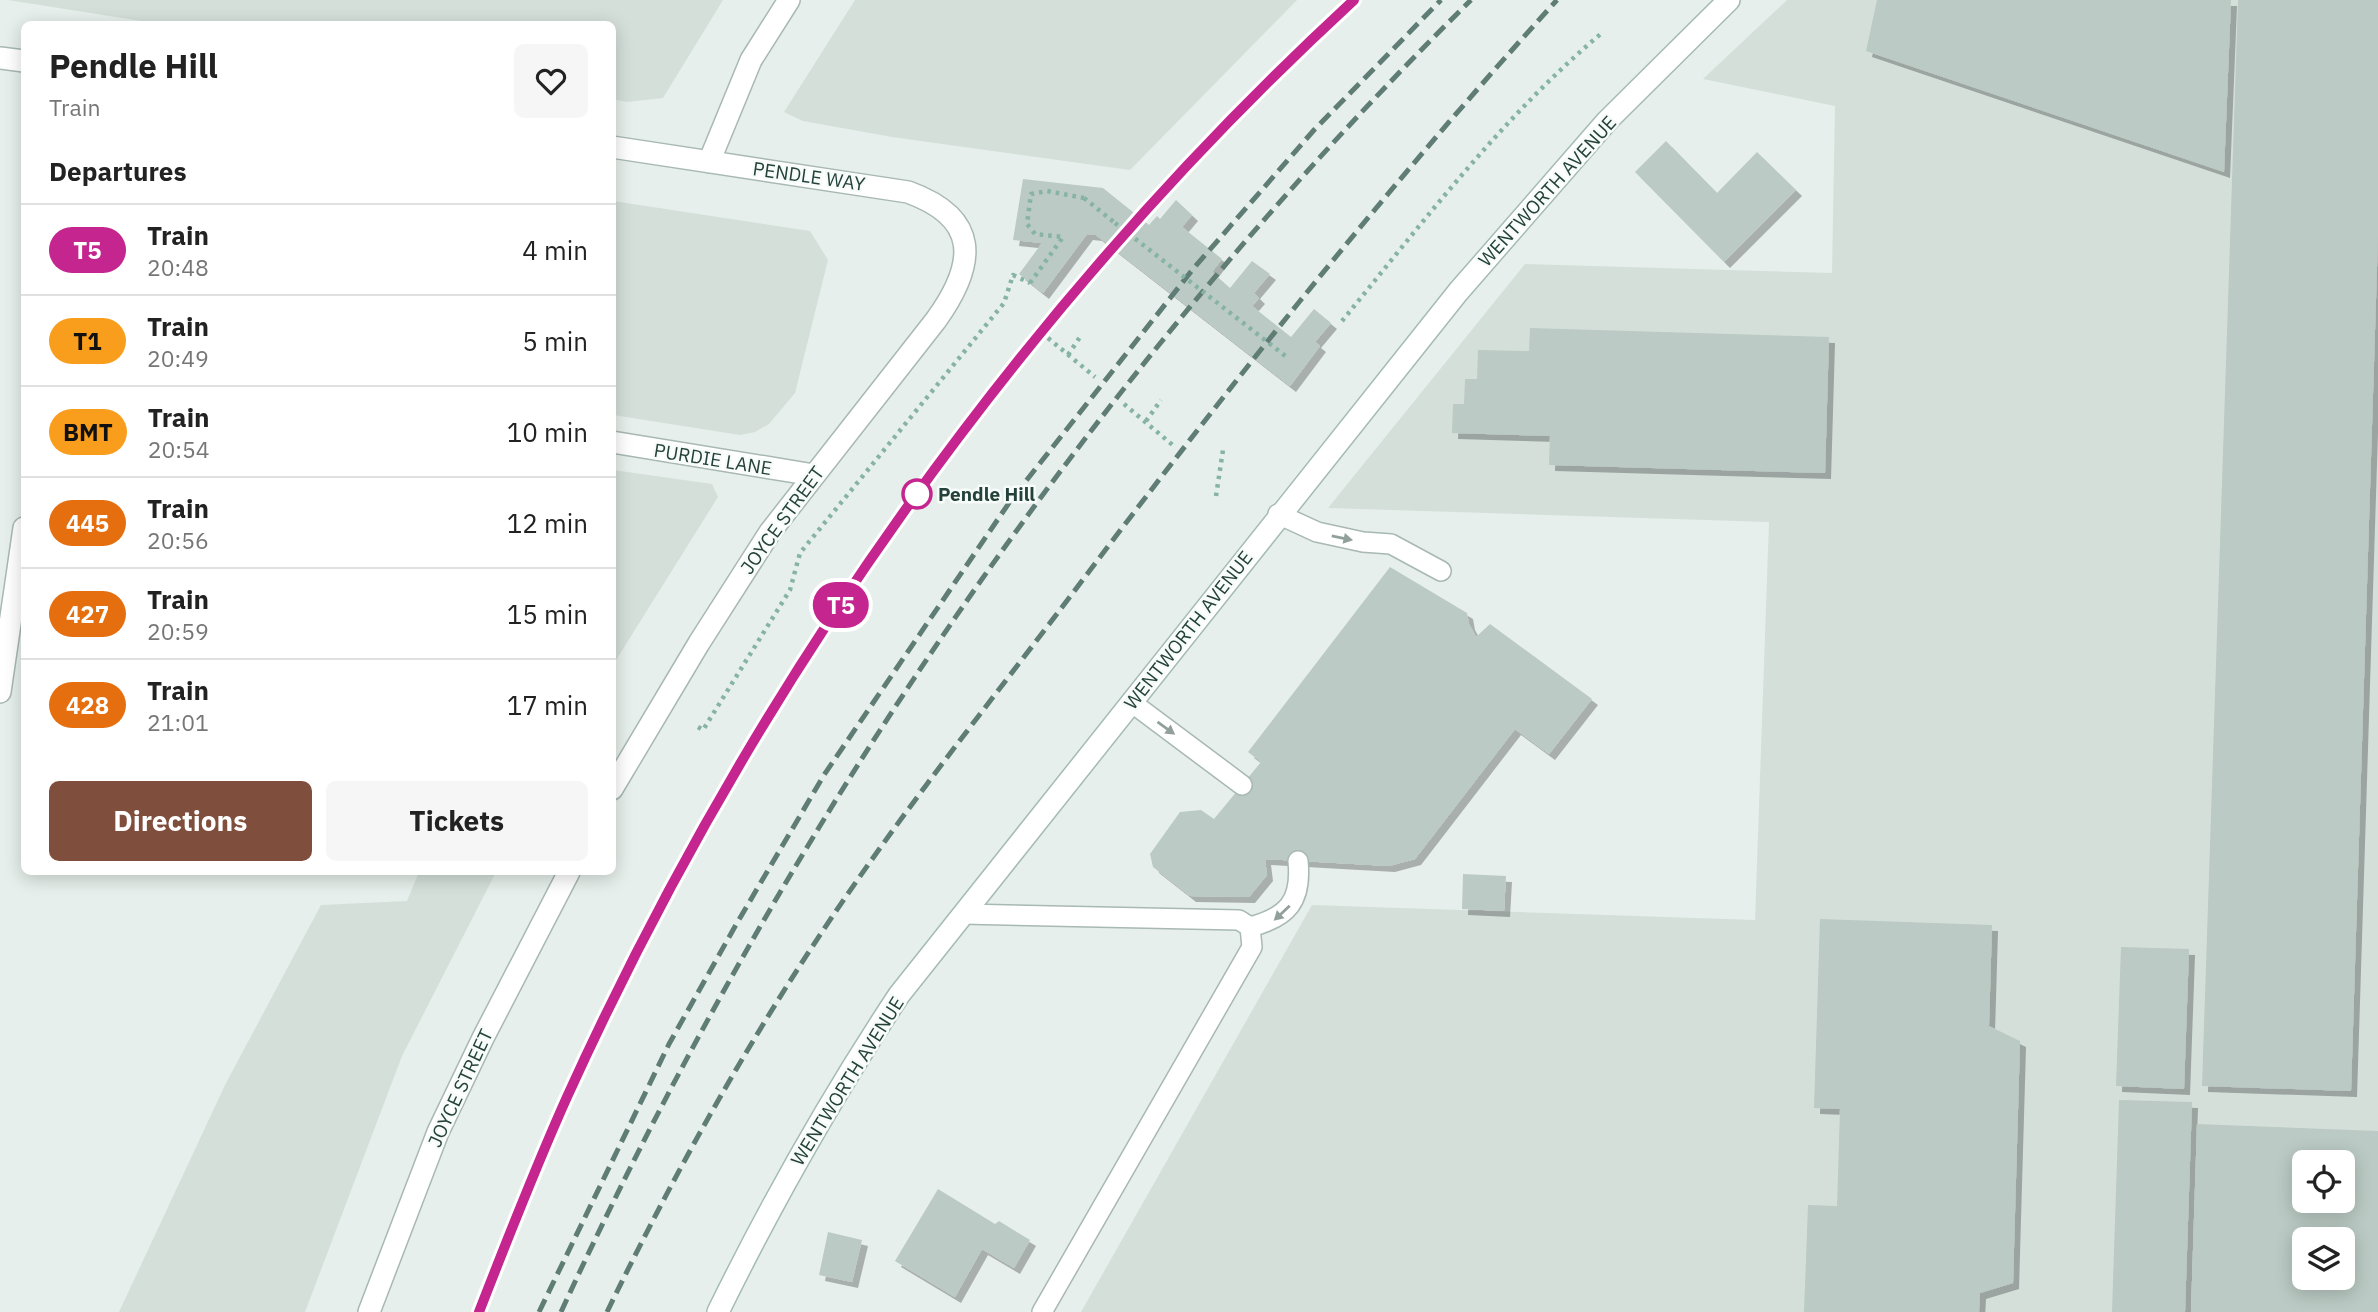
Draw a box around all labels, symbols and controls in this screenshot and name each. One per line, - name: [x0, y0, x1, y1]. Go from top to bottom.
- text: Pendle Hill: [49, 44, 218, 87]
- button: heart: [514, 44, 588, 118]
- text: Train: [49, 92, 101, 122]
- street label: WENTWORTH AVENUE: [1473, 111, 1621, 271]
- text: Departures: [49, 154, 187, 188]
- street label: PENDLE WAY: [751, 156, 867, 196]
- text: Train: [147, 218, 209, 252]
- text: 4 min: [522, 233, 588, 267]
- text: T5: [73, 234, 102, 266]
- text: 20:48: [147, 252, 209, 282]
- text: Train: [147, 309, 209, 343]
- text: 5 min: [522, 324, 588, 358]
- text: T1: [73, 325, 102, 357]
- text: 20:49: [147, 343, 209, 373]
- text: Train: [148, 400, 210, 434]
- text: 10 min: [507, 415, 588, 449]
- text: BMT: [63, 416, 113, 448]
- text: 20:54: [148, 434, 210, 464]
- street label: PURDIE LANE: [652, 438, 774, 480]
- street label: JOYCE STREET: [735, 461, 829, 579]
- marker: Pendle Hill: [902, 479, 932, 509]
- place label: Pendle Hill: [938, 482, 1035, 506]
- text: Train: [147, 491, 209, 525]
- text: 12 min: [507, 506, 588, 540]
- text: 445: [66, 507, 109, 539]
- text: 20:56: [147, 525, 209, 555]
- one-way arrow: [1331, 532, 1353, 543]
- street label: WENTWORTH AVENUE: [1119, 546, 1257, 714]
- text: Train: [147, 582, 209, 616]
- line badge: T5: [810, 582, 872, 628]
- text: T5: [827, 589, 855, 621]
- text: 15 min: [507, 597, 588, 631]
- text: 427: [66, 598, 109, 630]
- text: 20:59: [147, 616, 209, 646]
- text: Train: [147, 673, 209, 707]
- text: 17 min: [507, 688, 588, 722]
- text: 428: [66, 689, 109, 721]
- text: 21:01: [147, 707, 209, 737]
- one-way arrow: [1157, 720, 1175, 734]
- button: Directions: [49, 781, 312, 861]
- button: Tickets: [326, 781, 588, 861]
- one-way arrow: [1273, 905, 1290, 921]
- street label: WENTWORTH AVENUE: [785, 992, 909, 1170]
- street label: JOYCE STREET: [422, 1025, 498, 1151]
- map controls: [2292, 1150, 2355, 1290]
- button: locate: [2292, 1150, 2355, 1213]
- button: layers: [2292, 1227, 2355, 1290]

